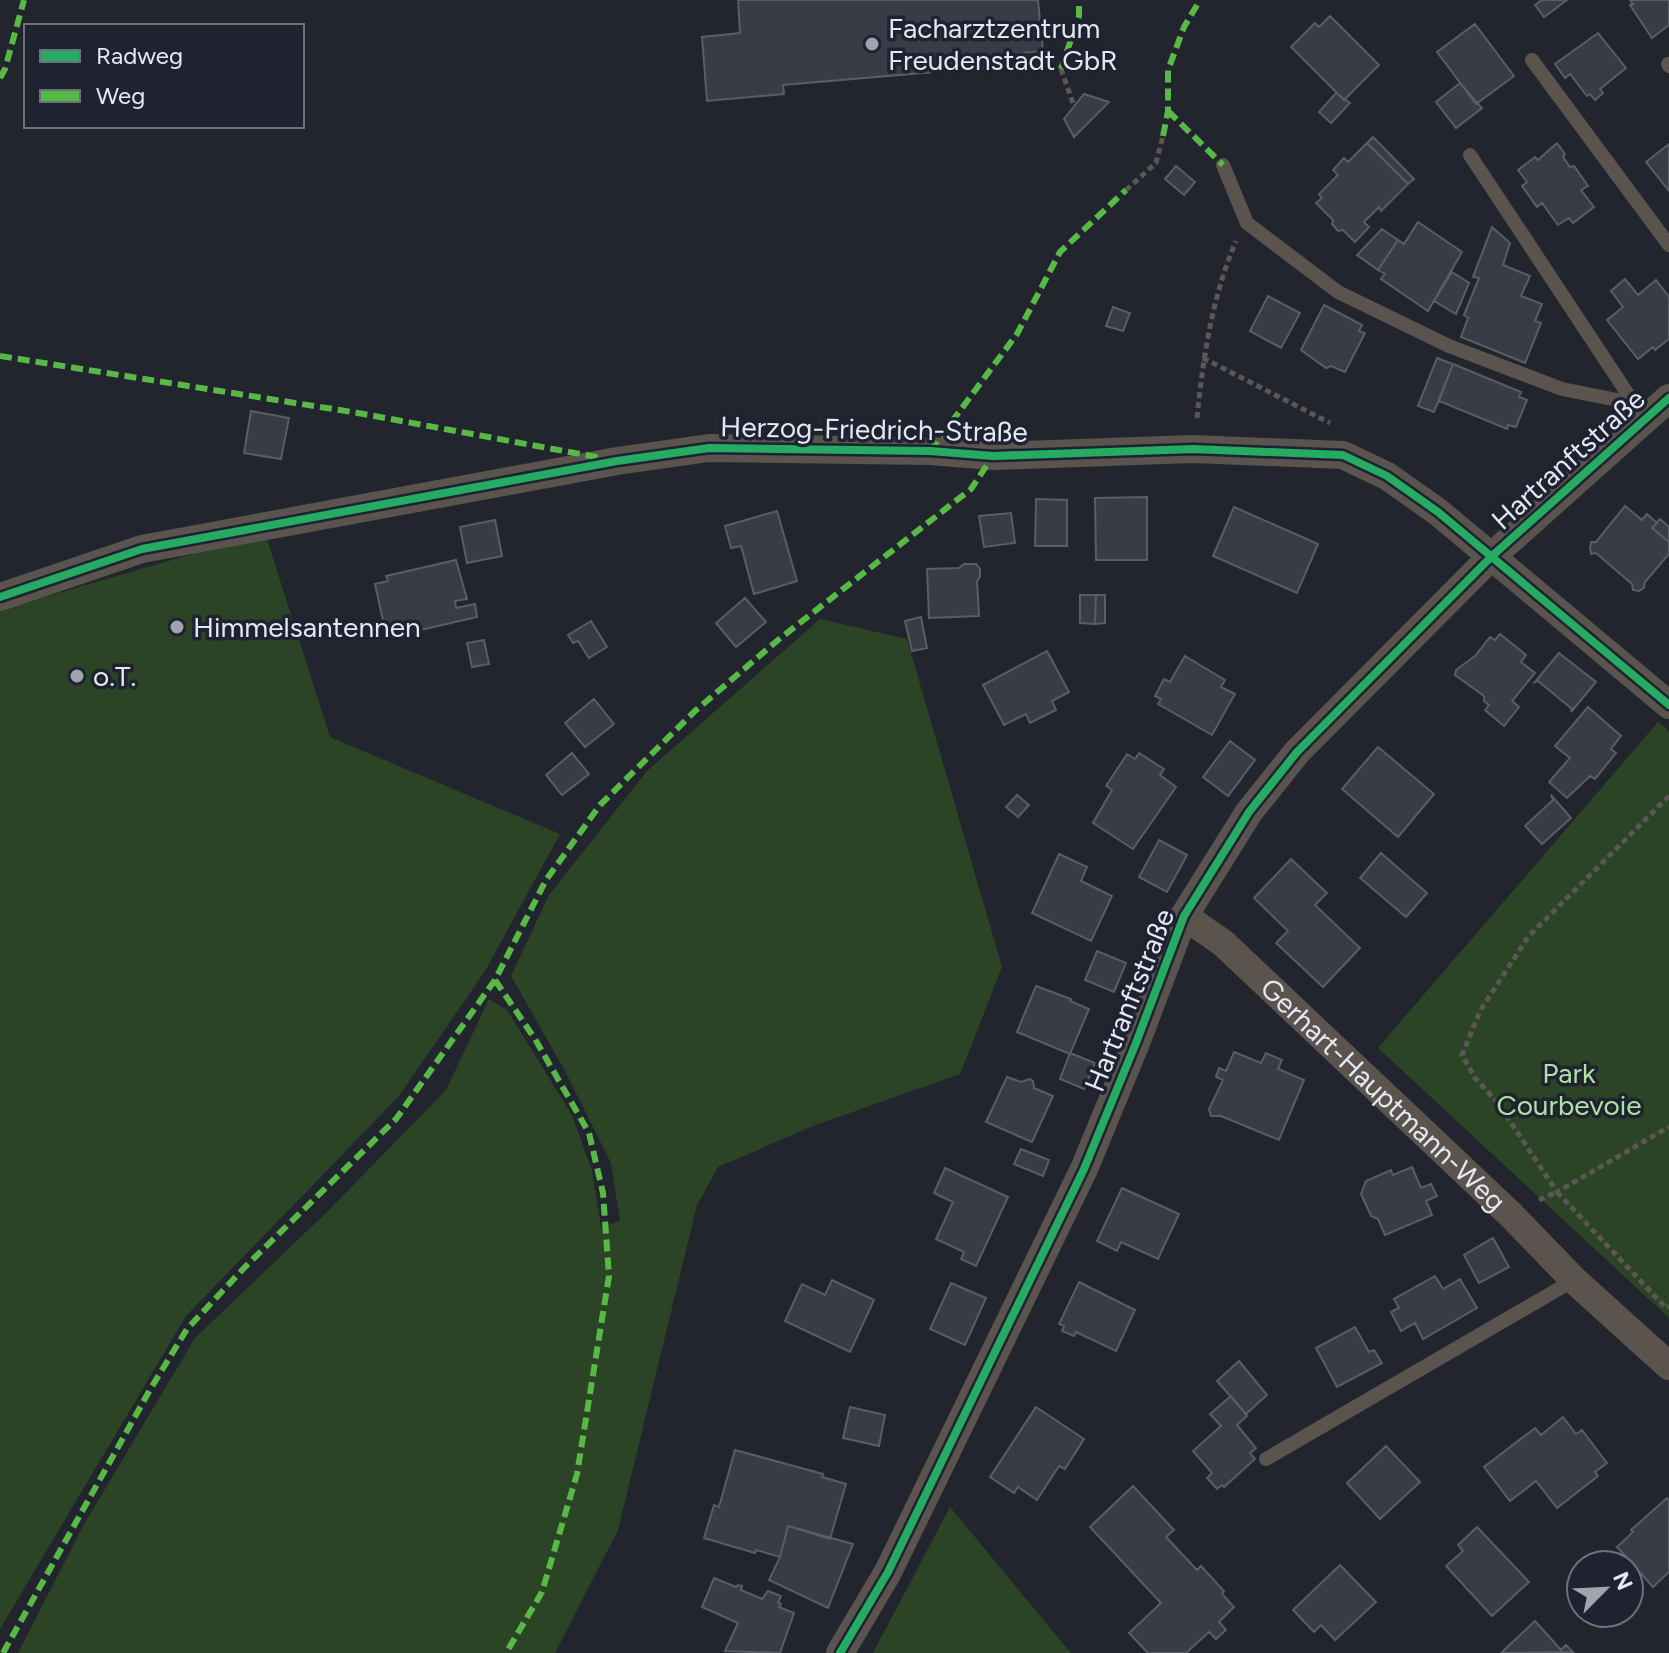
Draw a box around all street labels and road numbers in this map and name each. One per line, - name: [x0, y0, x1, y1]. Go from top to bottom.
- street label: Hartranftstraße: [1484, 381, 1652, 537]
- street label: Herzog-Friedrich-Straße: [720, 409, 1028, 449]
- street label: Hartranftstraße: [1077, 904, 1181, 1096]
- street label: Gerhart-Hauptmann-Weg: [1254, 971, 1513, 1218]

